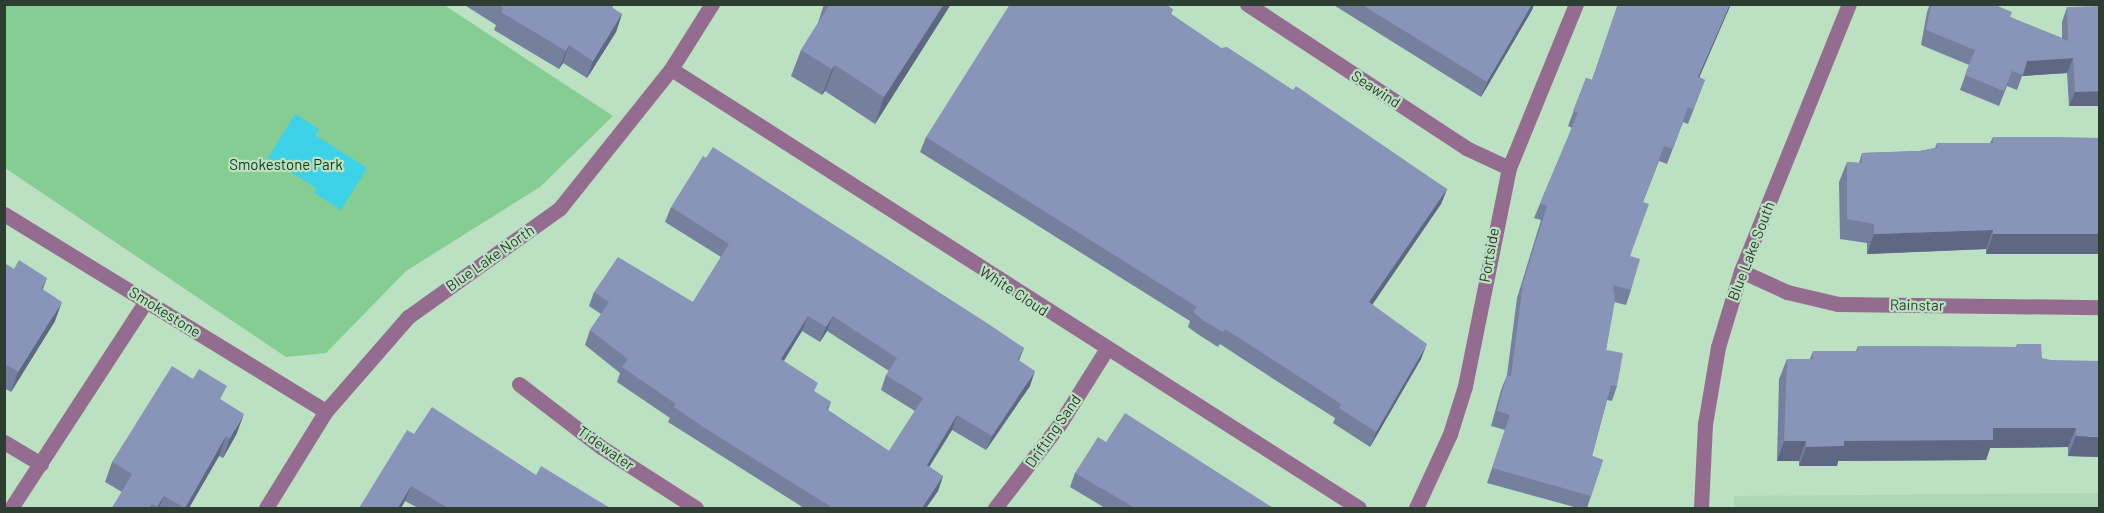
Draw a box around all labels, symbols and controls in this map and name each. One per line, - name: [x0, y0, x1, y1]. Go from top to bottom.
- street label: Seawind: [1348, 66, 1404, 112]
- park label: Smokestone Park: [229, 156, 343, 174]
- street label: Blue Lake South: [1724, 199, 1778, 303]
- street label: Blue Lake North: [442, 221, 538, 295]
- street label: Portside: [1475, 226, 1503, 284]
- street label: White Cloud: [976, 262, 1052, 320]
- street label: Smokestone: [126, 283, 204, 341]
- street label: Rainstar: [1890, 296, 1944, 314]
- street label: Drifting Sand: [1021, 391, 1085, 471]
- street label: Tidewater: [574, 422, 638, 474]

